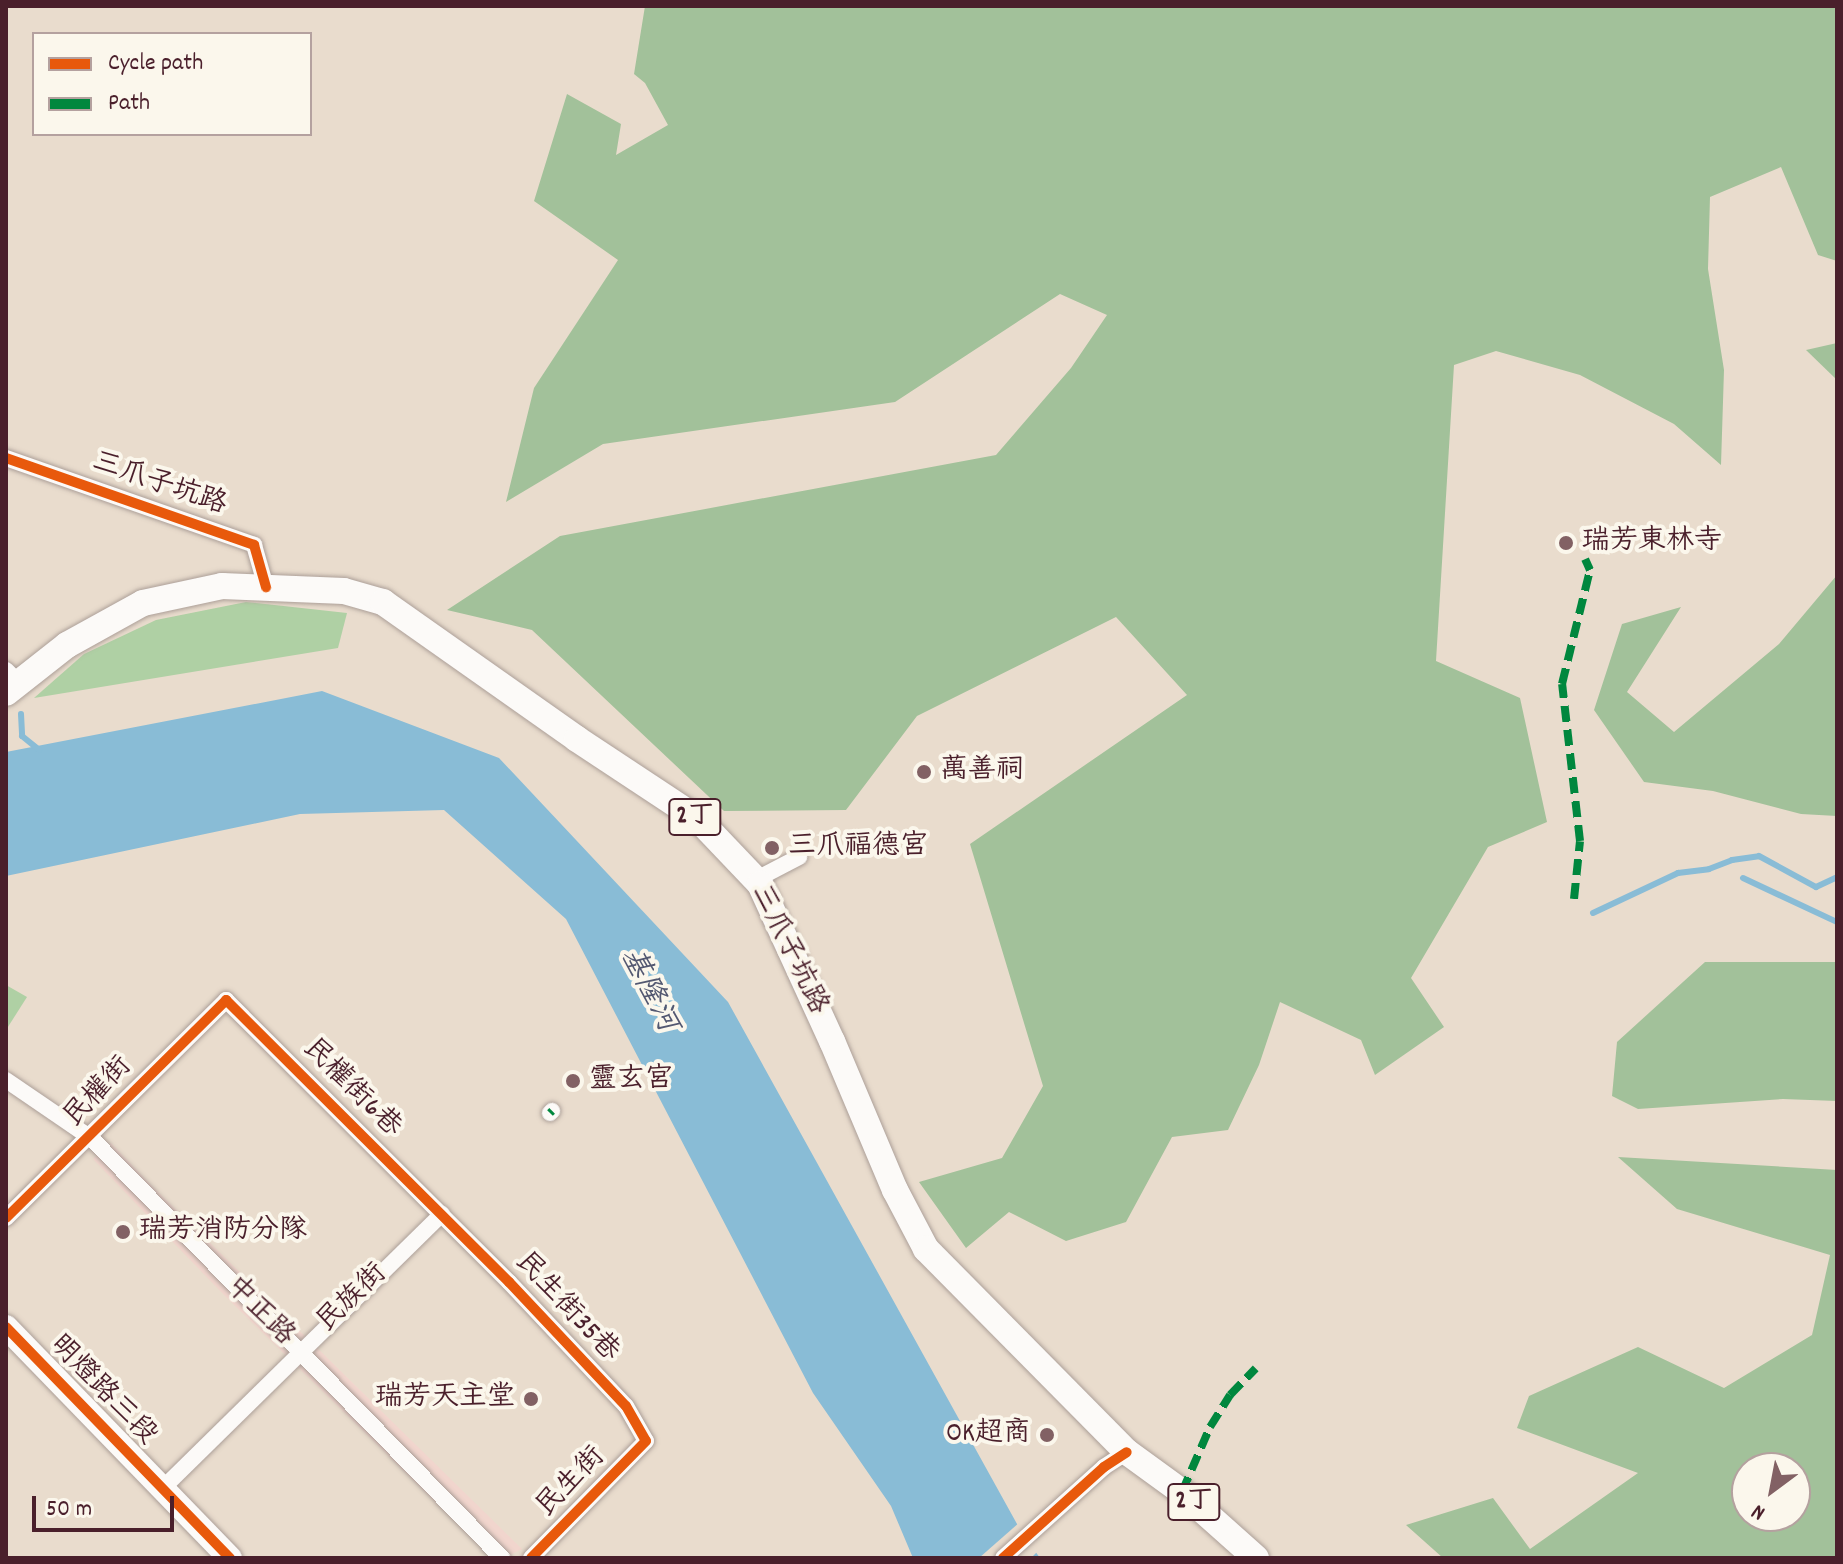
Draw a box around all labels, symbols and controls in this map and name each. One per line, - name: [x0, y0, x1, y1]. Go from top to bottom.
- legend: [32, 32, 312, 136]
- text: Cycle path: [108, 47, 203, 81]
- text: Path: [108, 87, 150, 121]
- street label: 三爪子坑路: [87, 446, 231, 524]
- place label: 瑞芳東林寺: [1582, 526, 1722, 560]
- marker: 瑞芳東林寺: [1557, 534, 1575, 552]
- place label: 萬善祠: [940, 755, 1024, 789]
- marker: 萬善祠: [915, 763, 933, 781]
- road number: 2丁: [667, 795, 723, 839]
- place label: 三爪福德宮: [788, 831, 928, 865]
- marker: 三爪福德宮: [763, 839, 781, 857]
- street label: 三爪子坑路: [742, 880, 834, 1020]
- water label: 基隆河: [611, 943, 683, 1039]
- street label: 民權街6巷: [295, 1033, 407, 1145]
- street label: 民權街: [58, 1051, 140, 1135]
- place label: 靈玄宮: [589, 1064, 673, 1098]
- marker: 靈玄宮: [564, 1072, 582, 1090]
- place label: 瑞芳消防分隊: [139, 1215, 307, 1249]
- marker: 瑞芳消防分隊: [114, 1223, 132, 1241]
- street label: 民生街35巷: [507, 1246, 625, 1370]
- street label: 民族街: [311, 1258, 395, 1340]
- street label: 中正路: [217, 1270, 301, 1354]
- street label: 明燈路三段: [41, 1329, 163, 1453]
- place label: 瑞芳天主堂: [375, 1382, 515, 1416]
- marker: 瑞芳天主堂: [522, 1390, 540, 1408]
- place label: OK超商: [946, 1418, 1031, 1452]
- marker: OK超商: [1038, 1426, 1056, 1444]
- street label: 民生街: [531, 1441, 613, 1525]
- north arrow: [1731, 1452, 1811, 1532]
- scale bar: [36, 1480, 178, 1530]
- road number: 2丁: [1166, 1480, 1222, 1524]
- text: 50 m: [46, 1493, 92, 1527]
- text: N: [1746, 1495, 1772, 1527]

